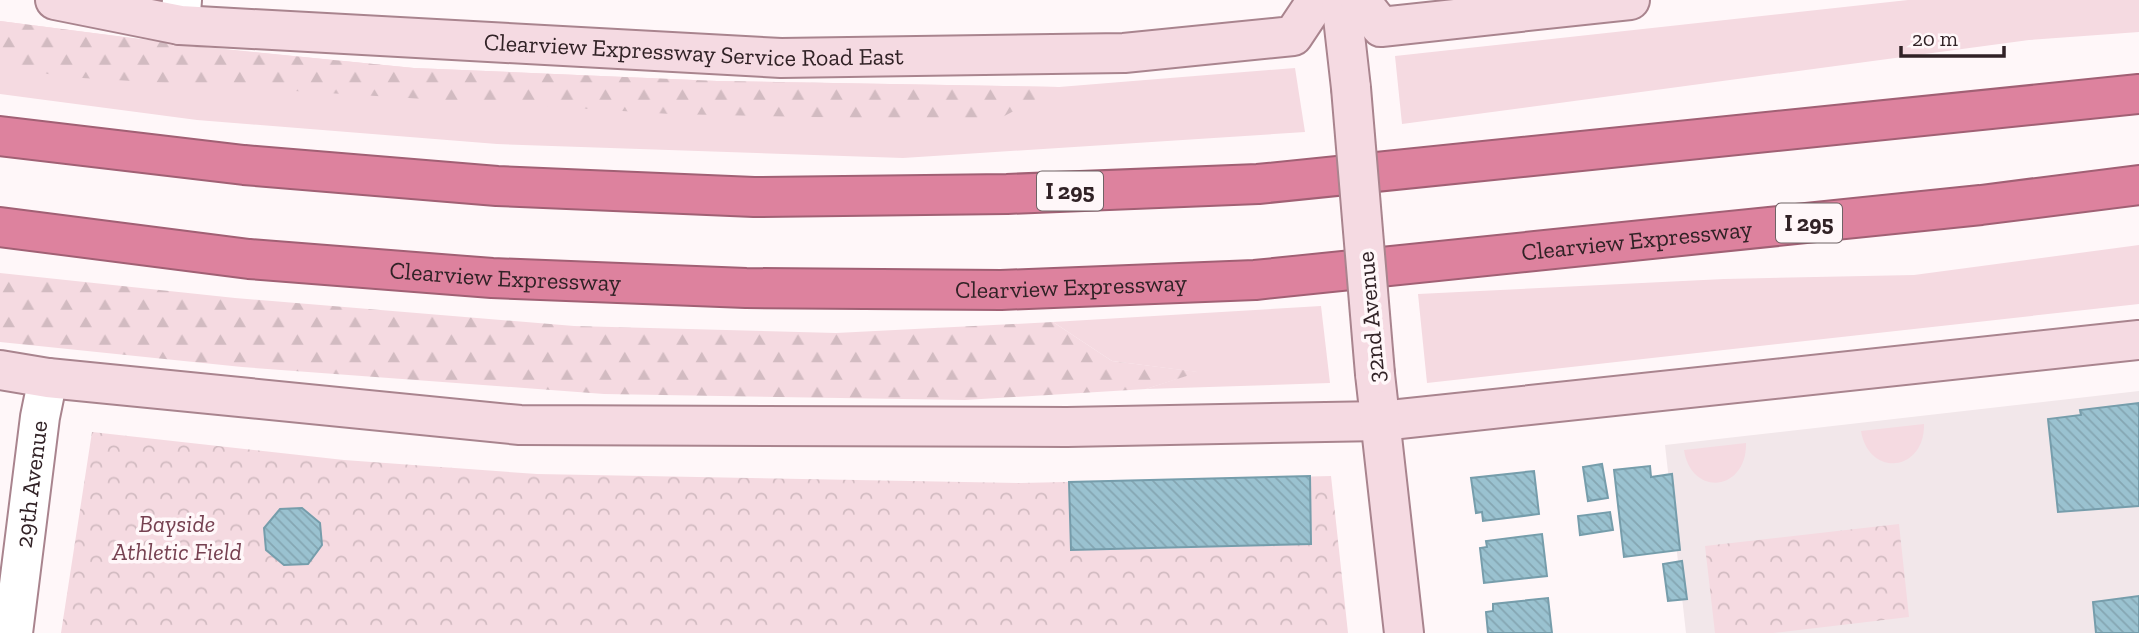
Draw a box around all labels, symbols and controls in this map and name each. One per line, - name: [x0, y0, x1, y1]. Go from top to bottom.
- scale bar: [1901, 14, 2004, 58]
- text: 20 m: [1912, 26, 1958, 51]
- street label: Clearview Expressway Service Road East: [483, 27, 904, 72]
- road number: I 295: [1037, 172, 1103, 210]
- road number: I 295: [1776, 204, 1842, 243]
- street label: Clearview Expressway: [1520, 214, 1754, 266]
- street label: 32nd Avenue: [1350, 250, 1391, 384]
- street label: Clearview Expressway: [388, 255, 622, 297]
- street label: Clearview Expressway: [955, 268, 1188, 304]
- street label: 29th Avenue: [9, 419, 53, 549]
- park label: Bayside Athletic Field: [111, 509, 242, 566]

